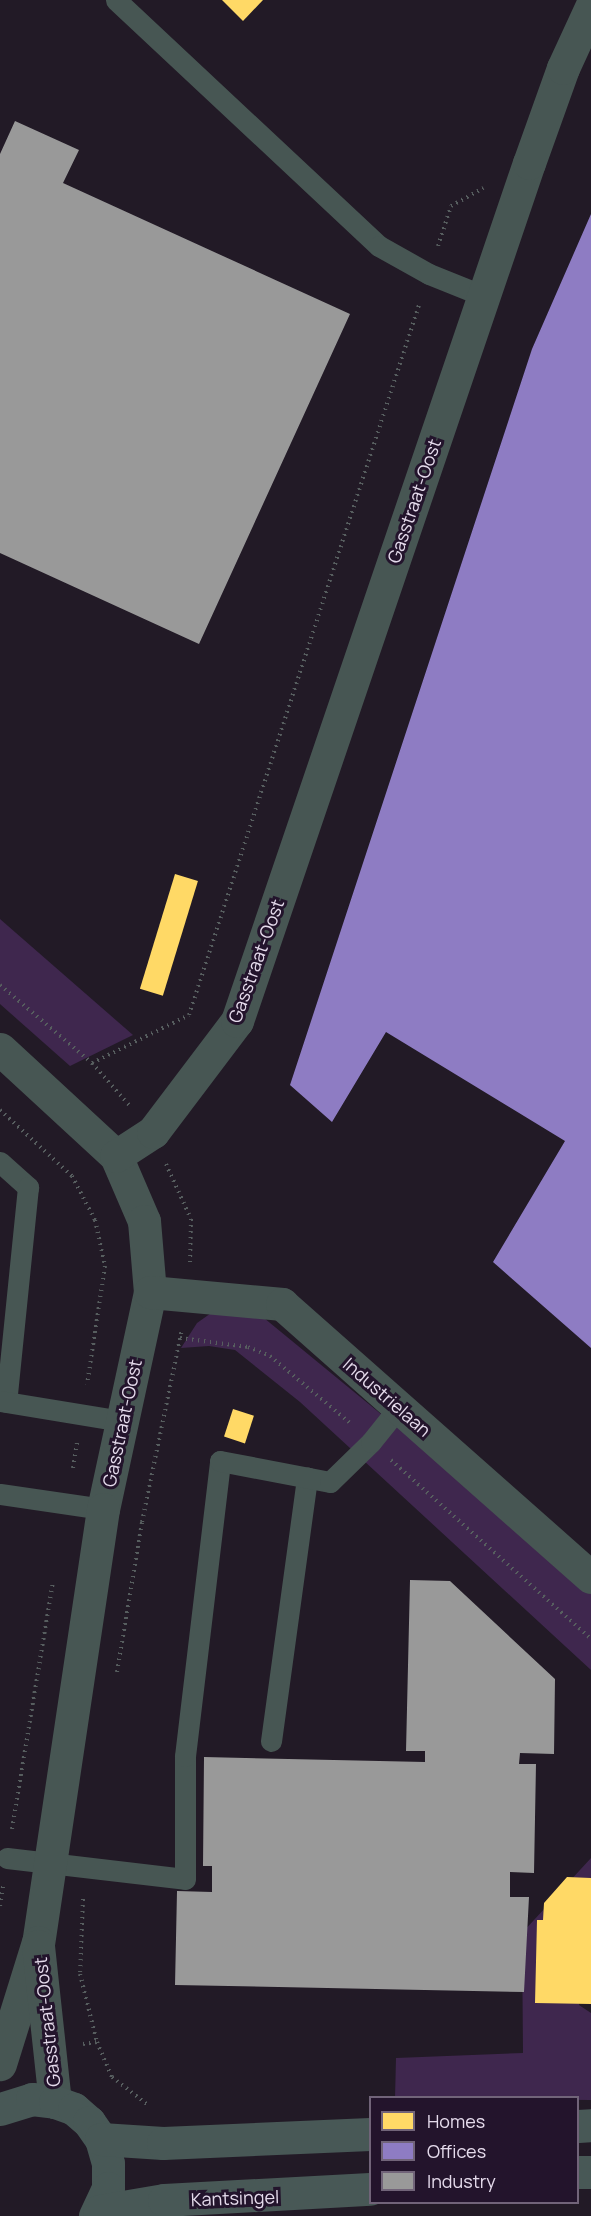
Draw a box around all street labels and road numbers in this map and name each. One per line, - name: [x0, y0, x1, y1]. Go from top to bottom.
- street label: Gasstraat-Oost: [383, 436, 445, 566]
- street label: Gasstraat-Oost: [224, 896, 288, 1026]
- street label: Industrielaan: [339, 1353, 435, 1441]
- street label: Gasstraat-Oost: [98, 1357, 146, 1489]
- street label: Gasstraat-Oost: [29, 1956, 65, 2088]
- street label: Kantsingel: [190, 2186, 280, 2210]

